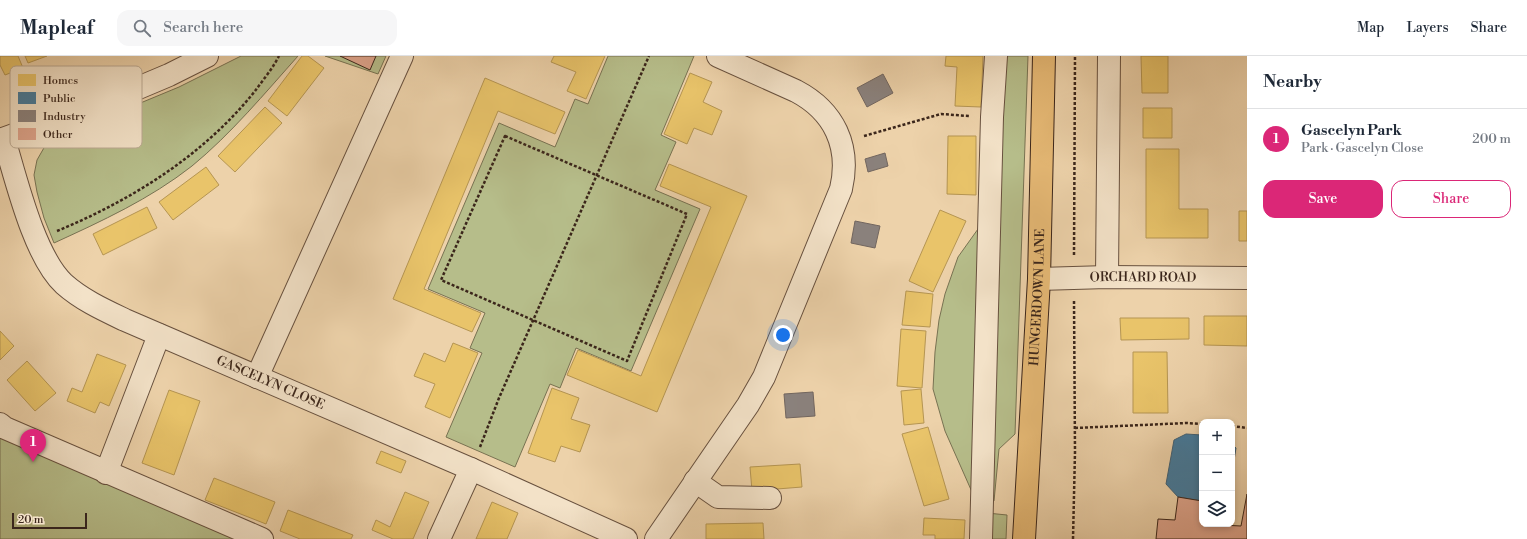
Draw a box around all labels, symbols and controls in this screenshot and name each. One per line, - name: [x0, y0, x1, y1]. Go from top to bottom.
- search box: [117, 10, 397, 46]
- text: Mapleaf: [20, 16, 93, 40]
- icon: search: [131, 17, 153, 39]
- text: Search here: [163, 18, 243, 37]
- text: Map: [1357, 19, 1384, 37]
- text: Layers: [1406, 19, 1449, 37]
- text: Share: [1471, 19, 1507, 37]
- legend: [10, 66, 142, 148]
- text: Nearby: [1263, 71, 1322, 93]
- text: Homes: [43, 74, 78, 88]
- text: Public: [43, 92, 76, 106]
- text: Industry: [43, 110, 86, 124]
- text: Gascelyn Park: [1301, 121, 1402, 140]
- text: Other: [43, 128, 73, 142]
- text: 1: [1273, 131, 1279, 147]
- text: 200 m: [1472, 131, 1511, 147]
- text: Park · Gascelyn Close: [1301, 140, 1424, 156]
- button: Save: [1263, 180, 1383, 218]
- button: Share: [1391, 180, 1511, 218]
- street label: HUNGERDOWN LANE: [1026, 228, 1048, 367]
- street label: ORCHARD ROAD: [1089, 269, 1196, 286]
- your location: [773, 325, 793, 345]
- street label: GASCELYN CLOSE: [214, 352, 327, 413]
- map controls: [1199, 419, 1235, 527]
- button: +: [1199, 419, 1235, 455]
- pin: 1: [20, 429, 46, 462]
- button: −: [1199, 455, 1235, 491]
- button: layers: [1199, 491, 1235, 527]
- scale bar: [12, 511, 87, 530]
- text: 20 m: [18, 513, 43, 527]

